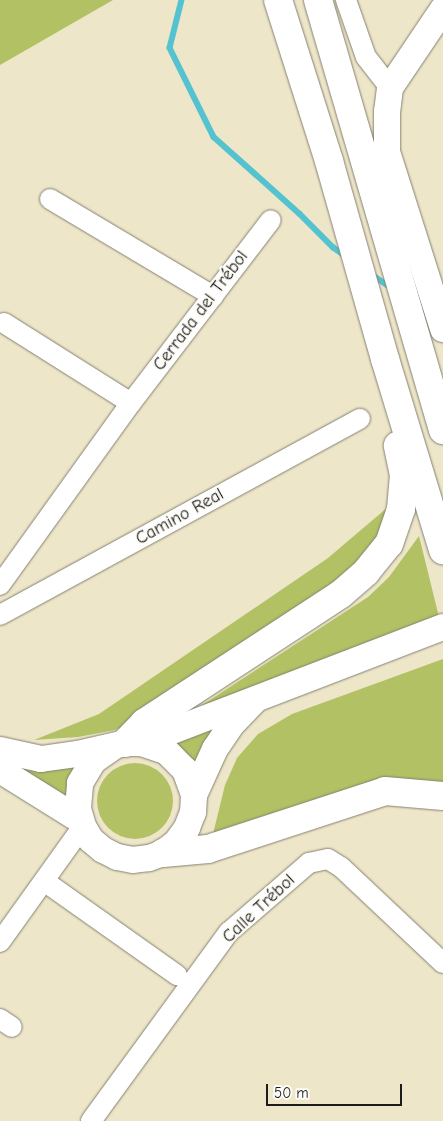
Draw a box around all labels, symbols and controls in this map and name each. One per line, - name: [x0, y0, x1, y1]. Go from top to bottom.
- street label: Cerrada del Trébol: [149, 247, 253, 375]
- street label: Camino Real: [132, 484, 228, 550]
- street label: Calle Trébol: [218, 870, 300, 948]
- scale bar: [268, 1074, 404, 1106]
- text: 50 m: [274, 1084, 309, 1102]

